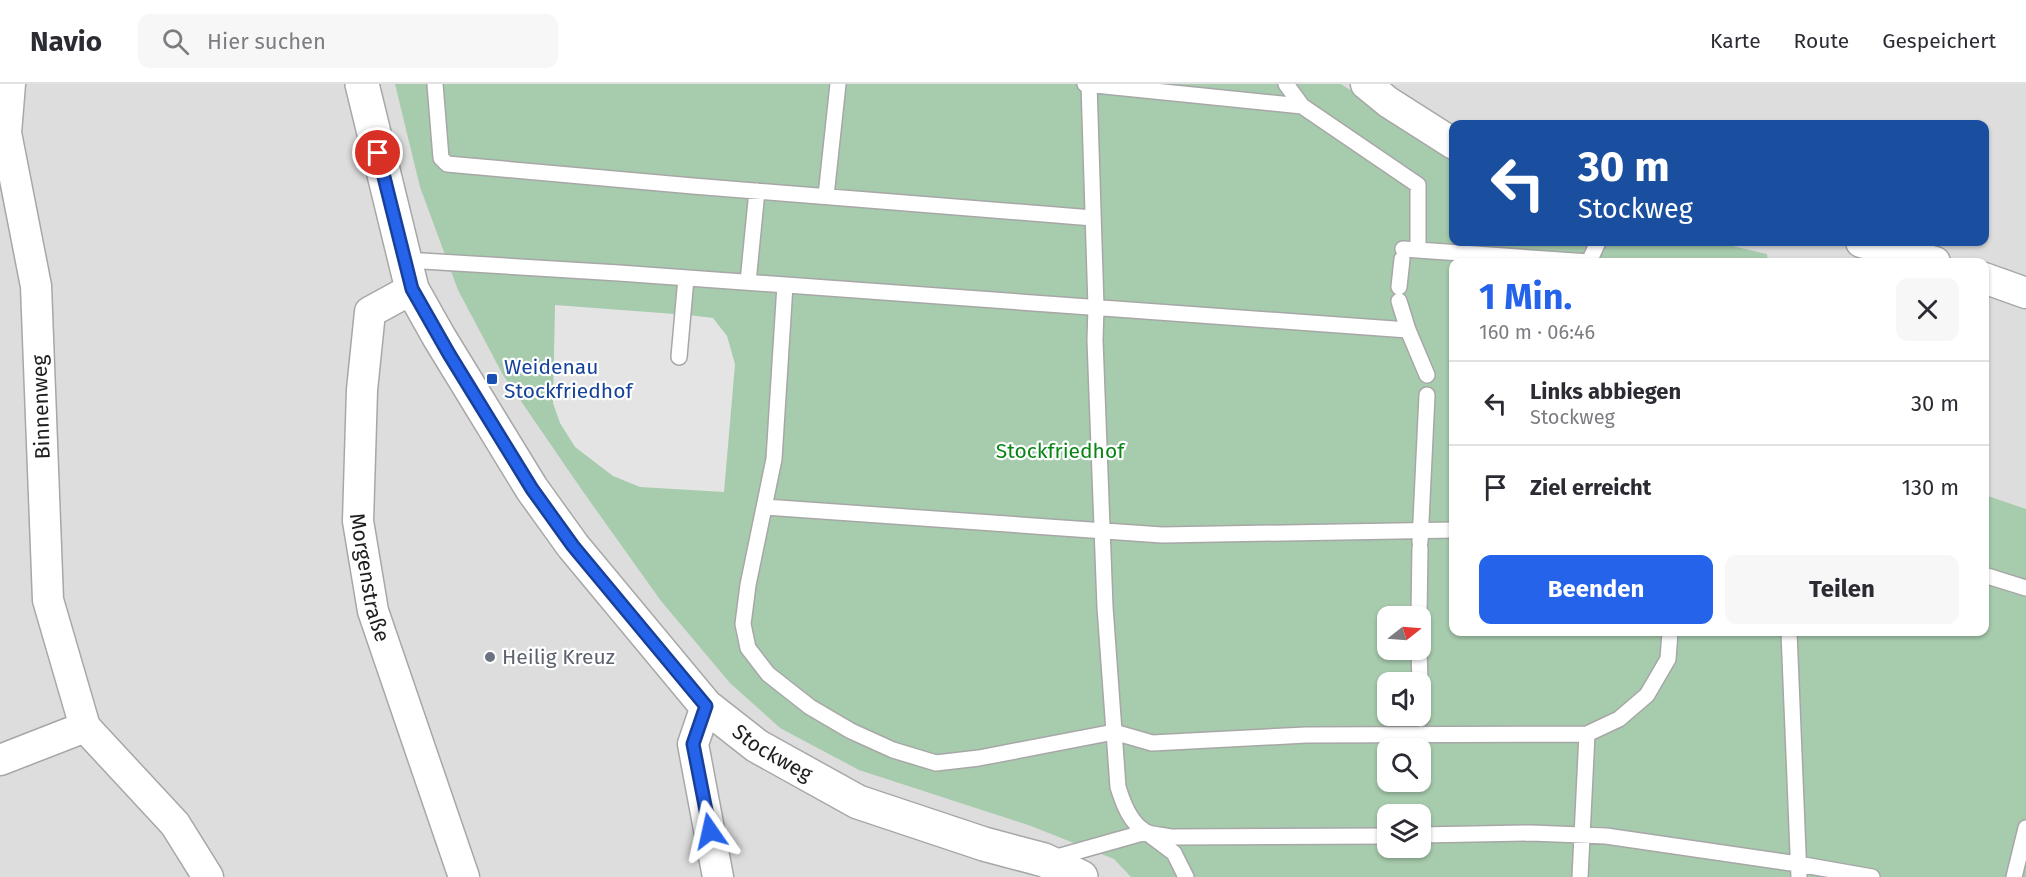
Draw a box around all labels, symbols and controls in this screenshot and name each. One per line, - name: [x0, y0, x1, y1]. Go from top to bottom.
- search box: [138, 14, 558, 68]
- text: Navio: [30, 25, 102, 58]
- icon: search: [159, 25, 192, 58]
- text: Hier suchen: [207, 28, 326, 55]
- text: Karte: [1710, 28, 1761, 54]
- text: Route: [1794, 28, 1849, 54]
- text: Gespeichert: [1882, 28, 1996, 54]
- pin: [352, 127, 403, 178]
- icon: arrive: [361, 136, 394, 169]
- text: 30 m: [1578, 142, 1670, 192]
- icon: left: [1479, 144, 1557, 222]
- text: Stockweg: [1578, 193, 1693, 225]
- text: 1 Min.: [1479, 275, 1572, 319]
- button: close: [1896, 278, 1959, 341]
- text: 160 m · 06:46: [1479, 320, 1595, 344]
- street label: Binnenweg: [26, 354, 56, 460]
- place label: Weidenau Stockfriedhof: [504, 354, 634, 404]
- marker: Weidenau Stockfriedhof: [485, 372, 499, 386]
- text: Links abbiegen: [1530, 378, 1681, 405]
- icon: left: [1479, 387, 1512, 420]
- text: 30 m: [1911, 390, 1959, 417]
- text: Stockweg: [1530, 405, 1615, 429]
- park label: Stockfriedhof: [996, 438, 1126, 464]
- icon: arrive: [1479, 471, 1512, 504]
- text: Ziel erreicht: [1530, 474, 1651, 501]
- text: 130 m: [1902, 474, 1959, 501]
- street label: Morgenstraße: [344, 511, 396, 645]
- button: Beenden: [1479, 555, 1713, 624]
- button: Teilen: [1725, 555, 1959, 624]
- north arrow: [1377, 606, 1431, 660]
- map controls: [1377, 606, 1431, 858]
- place label: Heilig Kreuz: [502, 644, 615, 670]
- marker: Heilig Kreuz: [483, 650, 497, 664]
- button: sound: [1377, 672, 1431, 726]
- street label: Stockweg: [727, 718, 817, 787]
- button: search: [1377, 738, 1431, 792]
- position arrow: [678, 799, 742, 863]
- button: layers: [1377, 804, 1431, 858]

